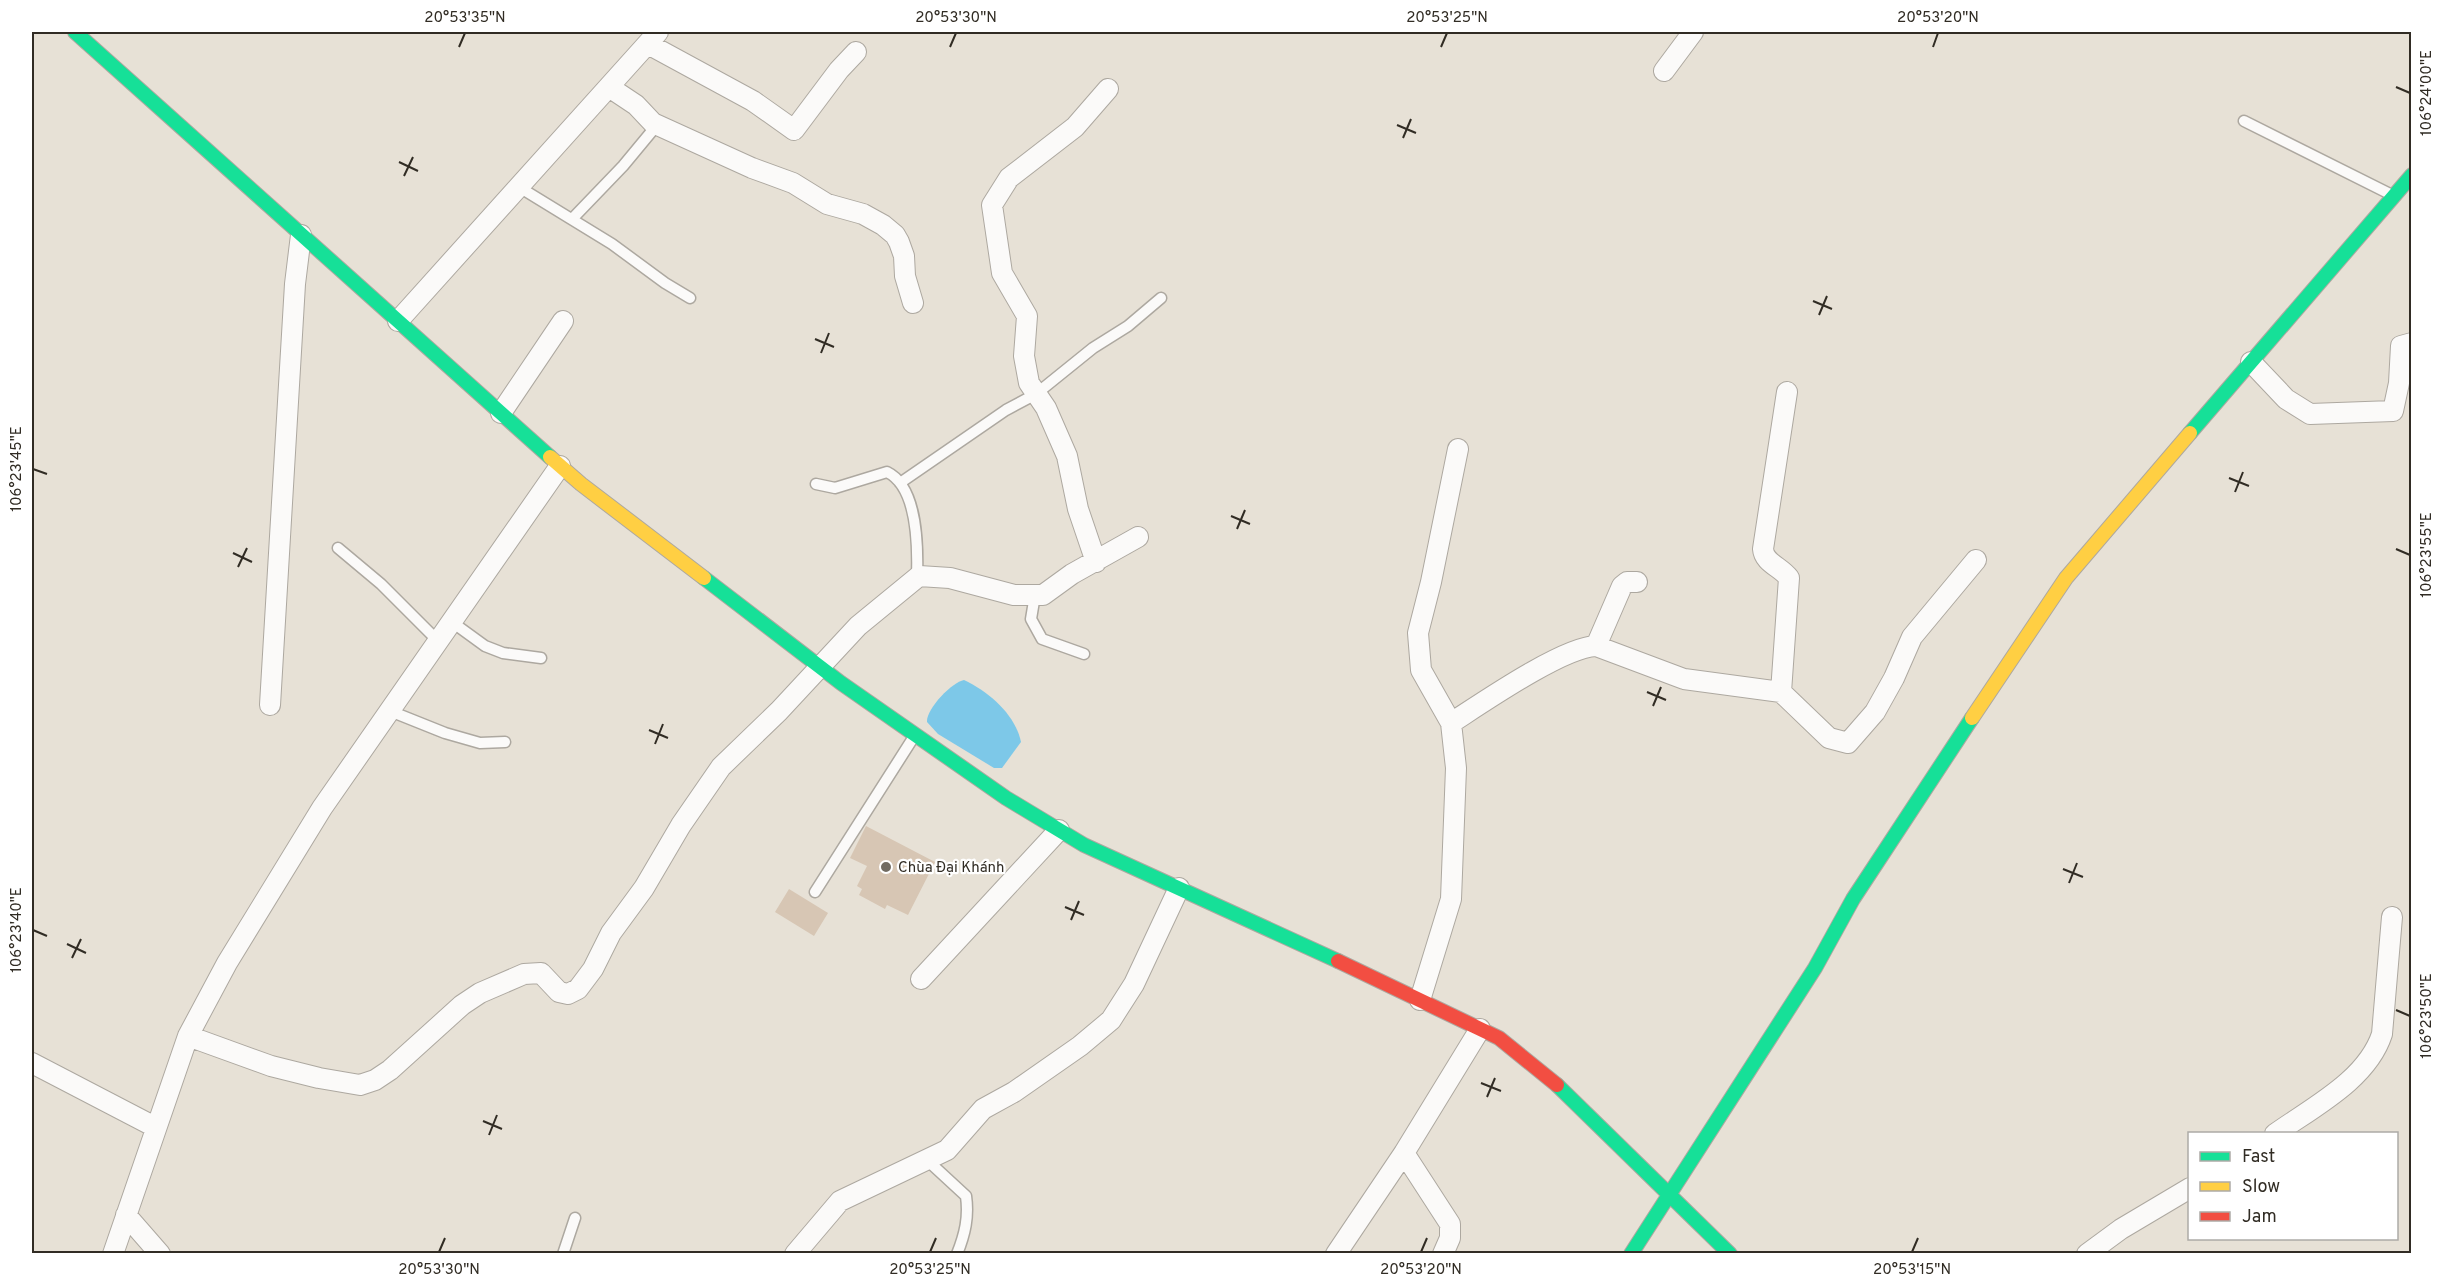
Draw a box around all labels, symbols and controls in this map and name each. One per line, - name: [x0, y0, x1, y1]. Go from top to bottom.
- text: 20°53'35"N: [424, 9, 506, 28]
- text: 20°53'30"N: [915, 9, 997, 28]
- text: 20°53'25"N: [1406, 9, 1488, 28]
- text: 20°53'20"N: [1897, 9, 1979, 28]
- text: 106°24'00"E: [2418, 50, 2437, 136]
- text: 106°23'45"E: [8, 426, 27, 512]
- text: 106°23'55"E: [2418, 512, 2437, 598]
- place label: Chùa Đại Khánh: [898, 859, 1004, 878]
- marker: Chùa Đại Khánh: [879, 860, 893, 874]
- text: 106°23'40"E: [8, 887, 27, 973]
- text: 106°23'50"E: [2418, 973, 2437, 1059]
- legend: [2188, 1132, 2398, 1240]
- text: Fast: [2242, 1146, 2275, 1169]
- text: Slow: [2242, 1176, 2280, 1199]
- text: Jam: [2242, 1206, 2277, 1229]
- text: 20°53'30"N: [398, 1261, 480, 1280]
- text: 20°53'25"N: [889, 1261, 971, 1280]
- text: 20°53'20"N: [1380, 1261, 1462, 1280]
- text: 20°53'15"N: [1873, 1261, 1951, 1280]

